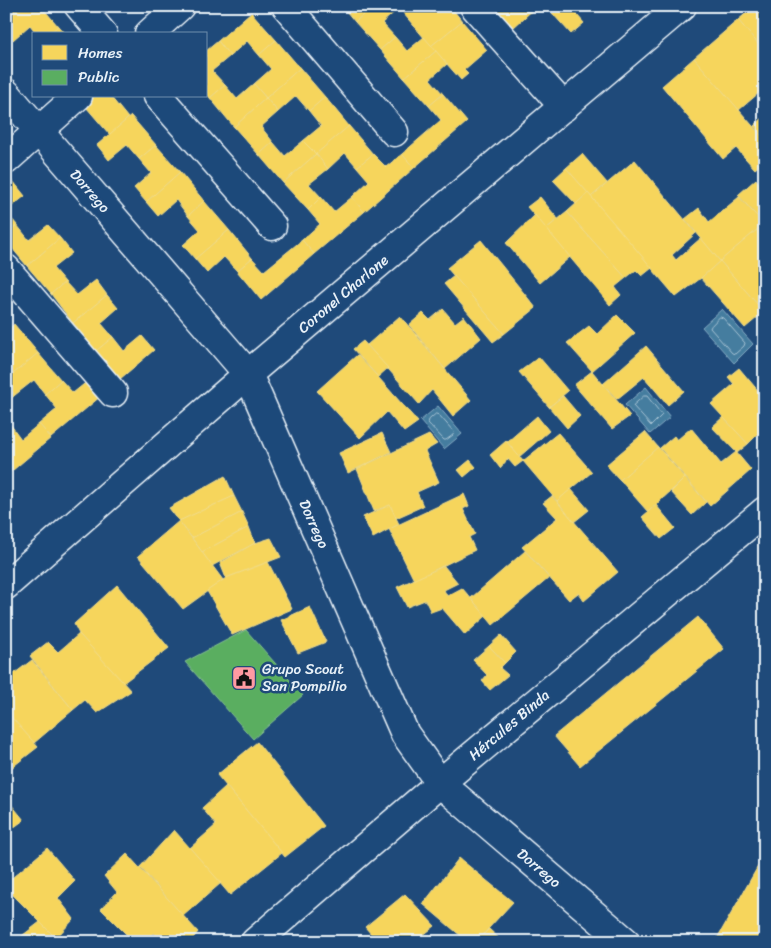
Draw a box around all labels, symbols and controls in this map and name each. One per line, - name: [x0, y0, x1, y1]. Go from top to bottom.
- legend: [32, 32, 208, 98]
- text: Homes: [78, 40, 122, 66]
- text: Public: [78, 64, 120, 90]
- street label: Dorrego: [63, 163, 117, 219]
- street label: Coronel Charlone: [292, 248, 394, 340]
- street label: Dorrego: [292, 495, 337, 553]
- place label: Grupo Scout San Pompilio: [262, 656, 347, 699]
- public building icon: Grupo Scout San Pompilio: [231, 665, 257, 691]
- street label: Hércules Binda: [462, 683, 556, 767]
- street label: Dorrego: [511, 841, 568, 895]

